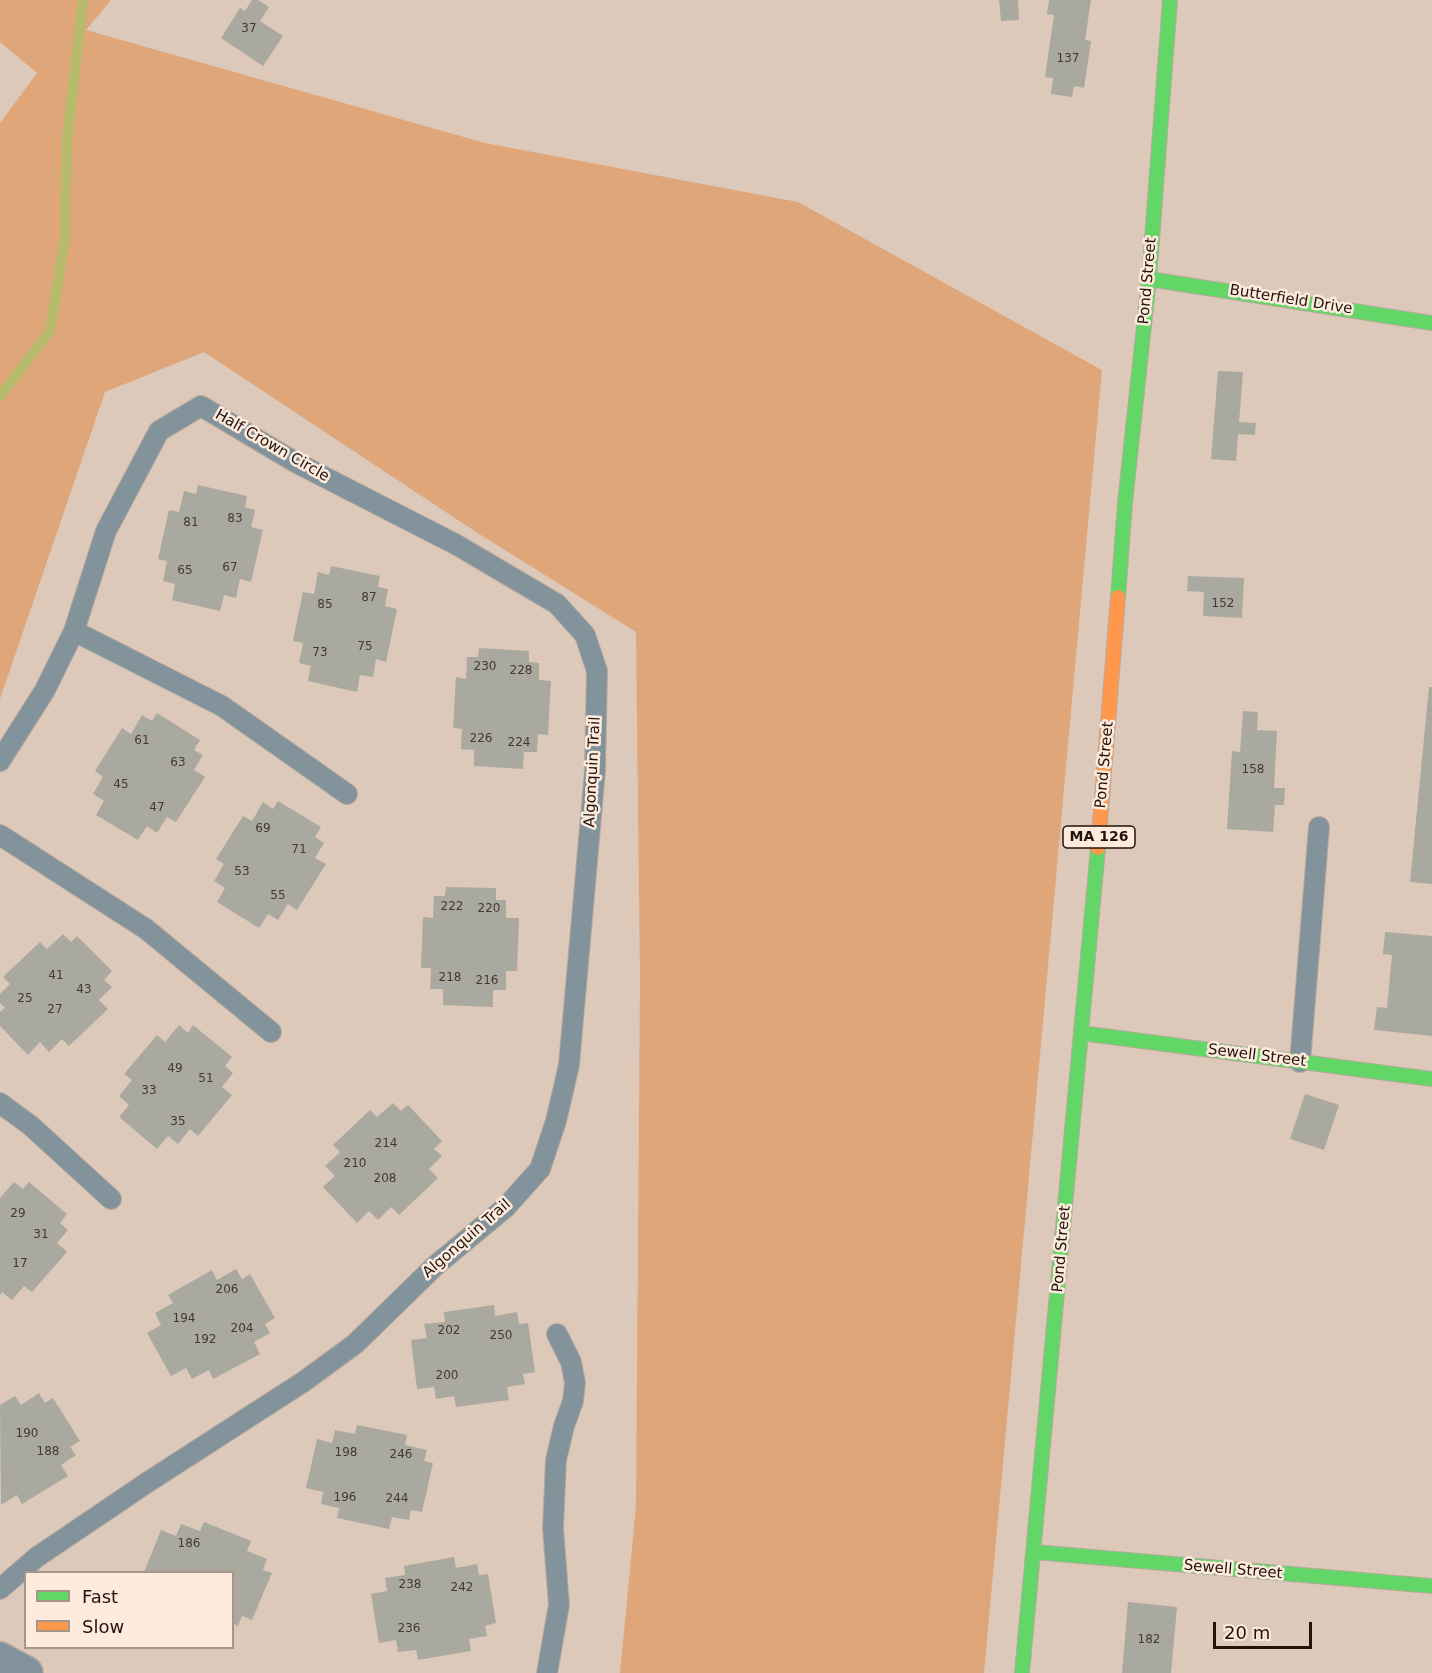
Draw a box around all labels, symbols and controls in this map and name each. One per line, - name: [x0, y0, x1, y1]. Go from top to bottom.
- house number: 37: [241, 22, 257, 36]
- house number: 137: [1057, 52, 1079, 66]
- street label: Pond Street: [1135, 237, 1161, 325]
- street label: Butterfield Drive: [1228, 281, 1354, 319]
- street label: Half Crown Circle: [212, 406, 332, 486]
- house number: 83: [227, 512, 243, 526]
- house number: 81: [183, 516, 199, 530]
- house number: 67: [222, 561, 238, 575]
- house number: 65: [177, 564, 193, 578]
- house number: 87: [361, 591, 377, 605]
- house number: 152: [1212, 597, 1234, 611]
- house number: 85: [317, 598, 333, 612]
- house number: 75: [357, 640, 373, 654]
- house number: 73: [312, 646, 328, 660]
- house number: 230: [474, 660, 496, 674]
- house number: 228: [510, 664, 532, 678]
- street label: Algonquin Trail: [581, 716, 605, 828]
- street label: Pond Street: [1092, 721, 1118, 809]
- house number: 226: [470, 732, 492, 746]
- house number: 61: [134, 734, 150, 748]
- house number: 224: [508, 736, 530, 750]
- house number: 63: [170, 756, 186, 770]
- house number: 158: [1242, 763, 1264, 777]
- house number: 45: [113, 778, 129, 792]
- house number: 47: [149, 801, 165, 815]
- house number: 69: [255, 822, 271, 836]
- road number: MA 126: [1063, 826, 1135, 848]
- house number: 71: [291, 843, 307, 857]
- house number: 53: [234, 865, 250, 879]
- house number: 55: [270, 889, 286, 903]
- house number: 222: [441, 900, 463, 914]
- house number: 220: [478, 902, 500, 916]
- house number: 41: [48, 969, 64, 983]
- house number: 218: [439, 971, 461, 985]
- house number: 216: [476, 974, 498, 988]
- house number: 43: [76, 983, 92, 997]
- house number: 25: [17, 992, 33, 1006]
- house number: 27: [47, 1003, 63, 1017]
- street label: Sewell Street: [1207, 1041, 1307, 1071]
- house number: 49: [167, 1062, 183, 1076]
- house number: 51: [198, 1072, 214, 1086]
- house number: 33: [141, 1084, 157, 1098]
- house number: 35: [170, 1115, 186, 1129]
- house number: 214: [375, 1137, 397, 1151]
- house number: 210: [344, 1157, 366, 1171]
- house number: 208: [374, 1172, 396, 1186]
- street label: Algonquin Trail: [419, 1196, 515, 1282]
- street label: Pond Street: [1049, 1205, 1075, 1293]
- house number: 29: [10, 1207, 26, 1221]
- house number: 31: [33, 1228, 49, 1242]
- house number: 17: [12, 1257, 28, 1271]
- house number: 206: [216, 1283, 238, 1297]
- house number: 194: [173, 1312, 195, 1326]
- house number: 204: [231, 1322, 253, 1336]
- house number: 202: [438, 1324, 460, 1338]
- house number: 250: [490, 1329, 512, 1343]
- house number: 192: [194, 1333, 216, 1347]
- house number: 200: [436, 1369, 458, 1383]
- house number: 190: [16, 1427, 38, 1441]
- house number: 188: [37, 1445, 59, 1459]
- house number: 198: [335, 1446, 357, 1460]
- house number: 246: [390, 1448, 412, 1462]
- house number: 196: [334, 1491, 356, 1505]
- house number: 244: [386, 1492, 408, 1506]
- house number: 186: [178, 1537, 200, 1551]
- street label: Sewell Street: [1183, 1557, 1283, 1583]
- legend: [24, 1571, 234, 1649]
- house number: 238: [399, 1578, 421, 1592]
- house number: 242: [451, 1581, 473, 1595]
- text: Fast: [82, 1586, 118, 1607]
- scale bar: [1216, 1610, 1315, 1648]
- text: Slow: [82, 1616, 124, 1637]
- house number: 236: [398, 1622, 420, 1636]
- text: 20 m: [1224, 1622, 1270, 1643]
- house number: 182: [1138, 1633, 1160, 1647]

